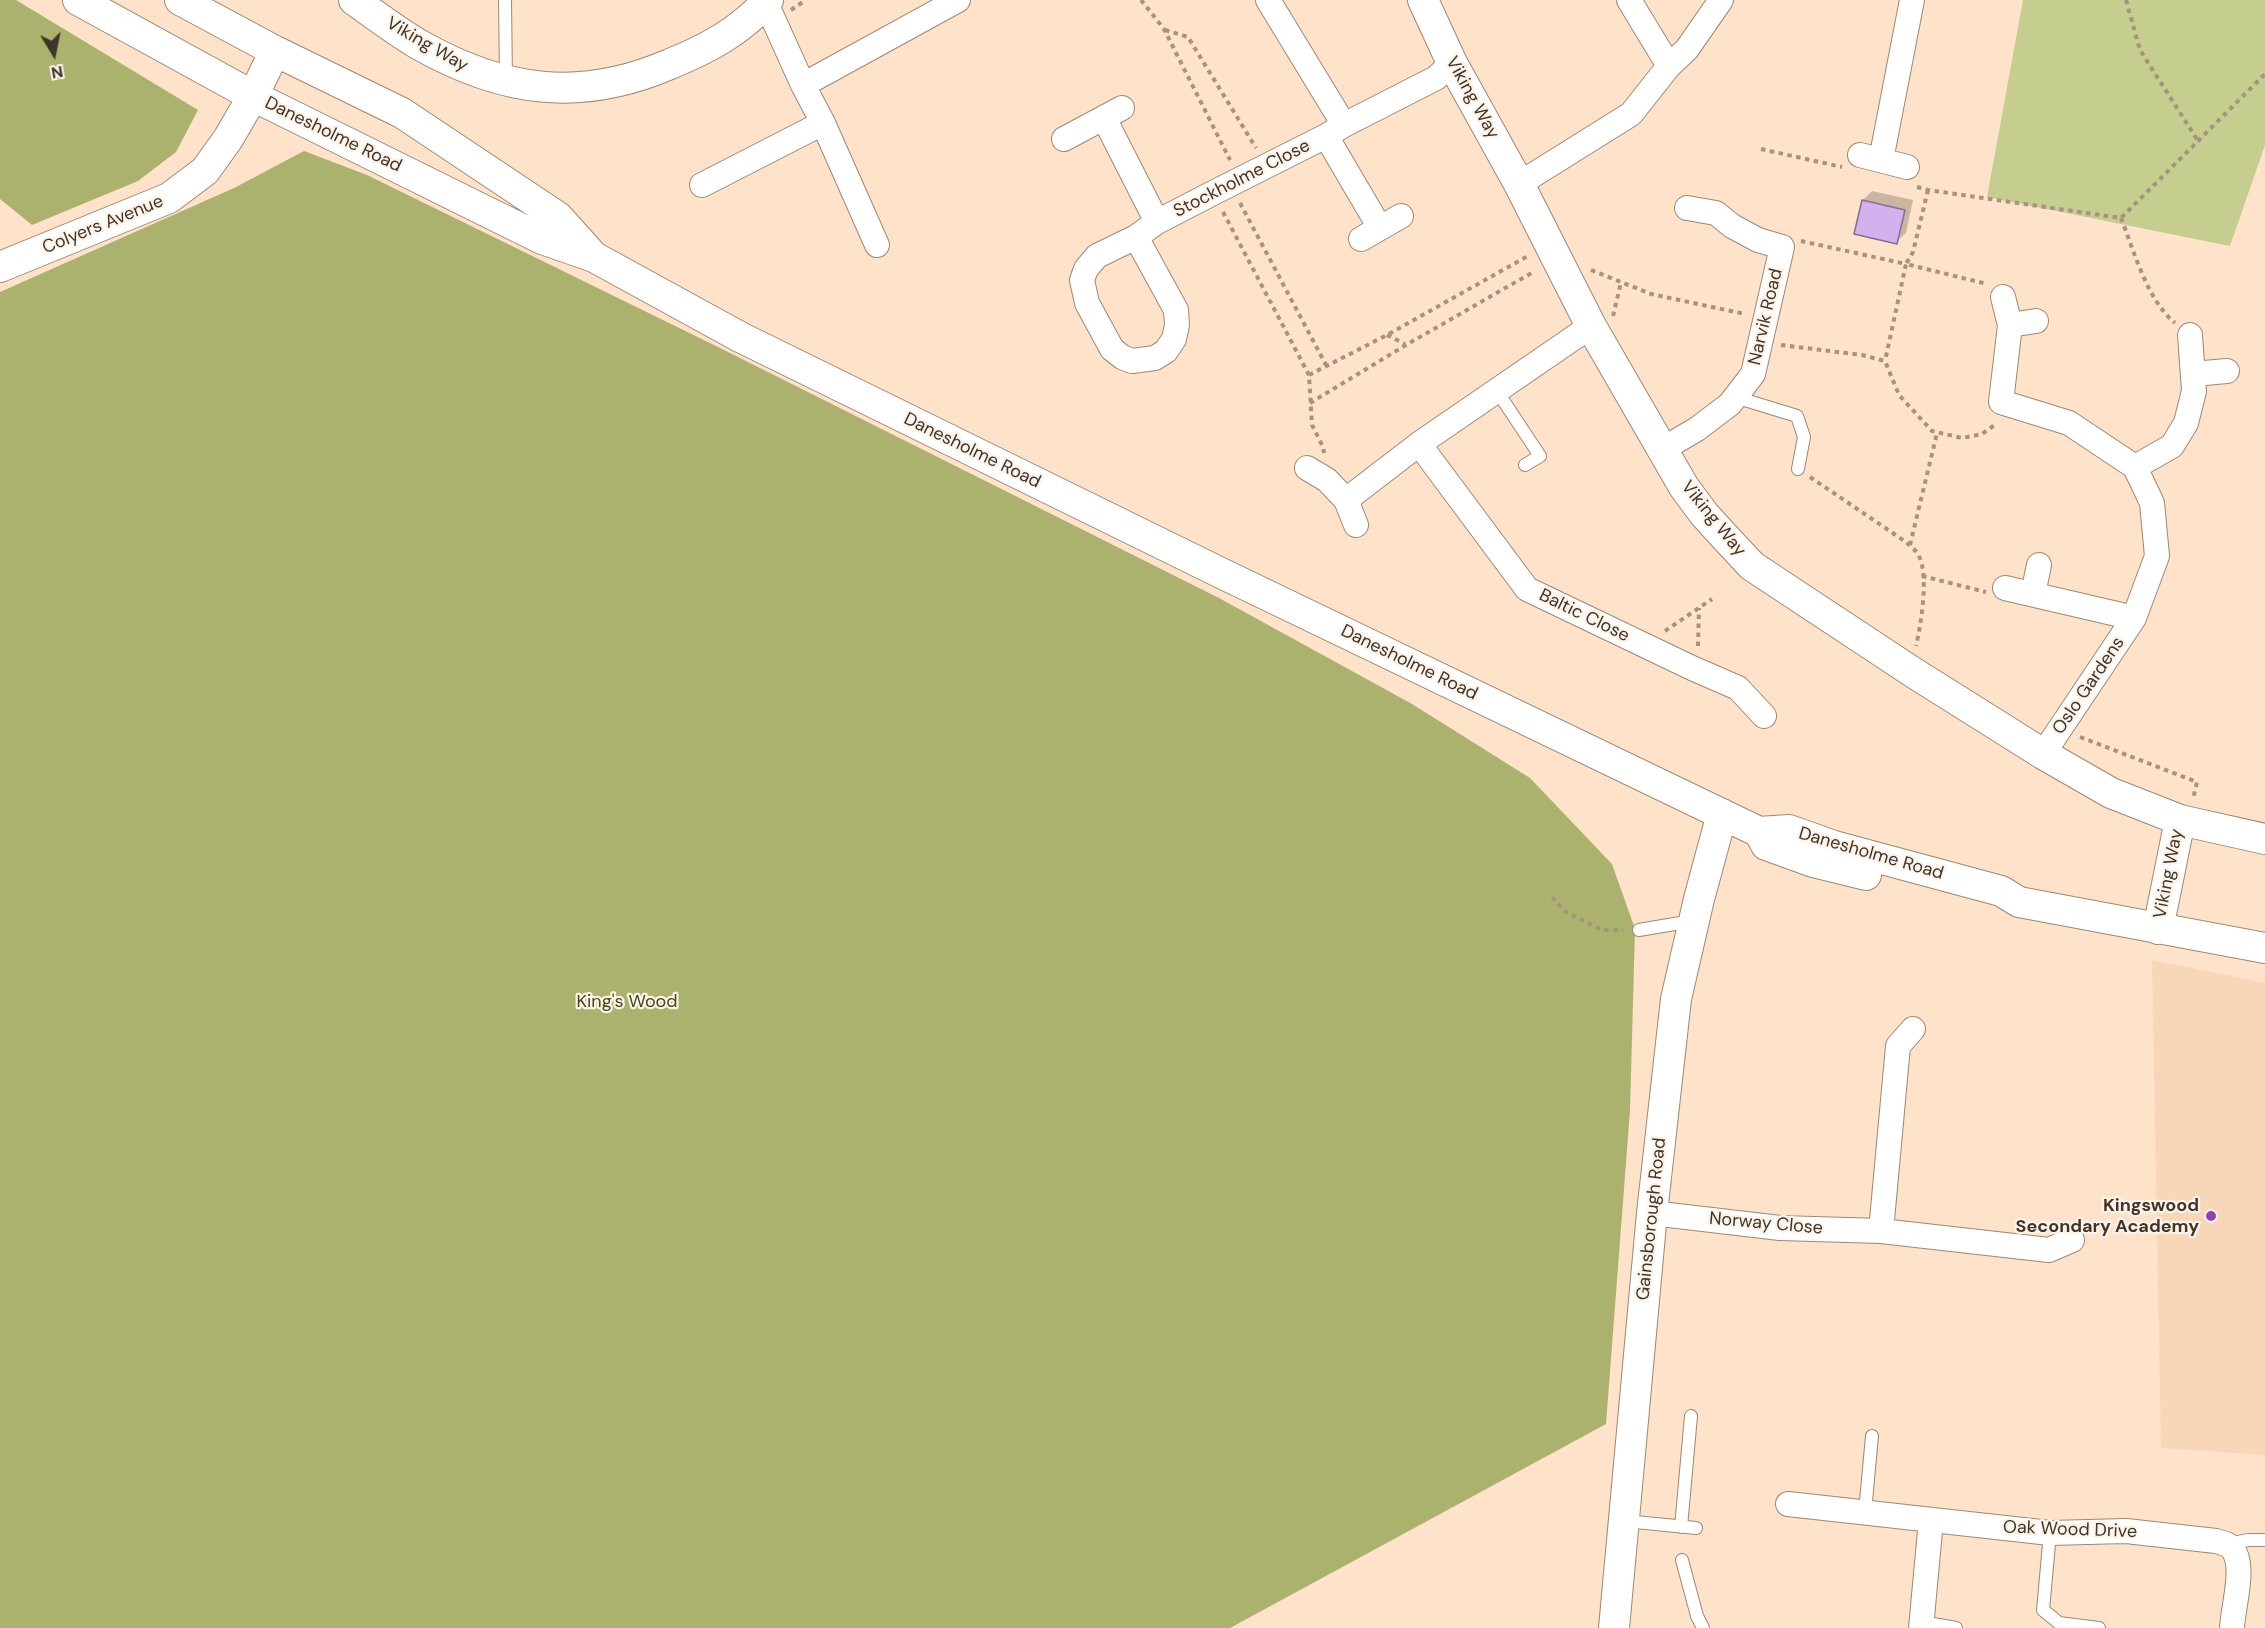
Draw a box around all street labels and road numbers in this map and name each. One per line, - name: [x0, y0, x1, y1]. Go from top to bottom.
- street label: Viking Way: [382, 13, 472, 77]
- street label: Viking Way: [1440, 53, 1504, 143]
- street label: Danesholme Road: [261, 92, 405, 178]
- street label: Stockholme Close: [1170, 135, 1314, 223]
- street label: Colyers Avenue: [39, 191, 167, 259]
- street label: Narvik Road: [1744, 267, 1788, 367]
- street label: Danesholme Road: [900, 408, 1044, 494]
- street label: Viking Way: [1676, 477, 1750, 561]
- street label: Baltic Close: [1535, 585, 1633, 647]
- street label: Danesholme Road: [1337, 620, 1481, 706]
- street label: Oslo Gardens: [2048, 633, 2130, 739]
- street label: Danesholme Road: [1796, 823, 1946, 885]
- street label: Viking Way: [2150, 827, 2188, 921]
- street label: Gainsborough Road: [1633, 1137, 1671, 1301]
- street label: Norway Close: [1708, 1208, 1824, 1240]
- street label: Oak Wood Drive: [2003, 1517, 2137, 1543]

